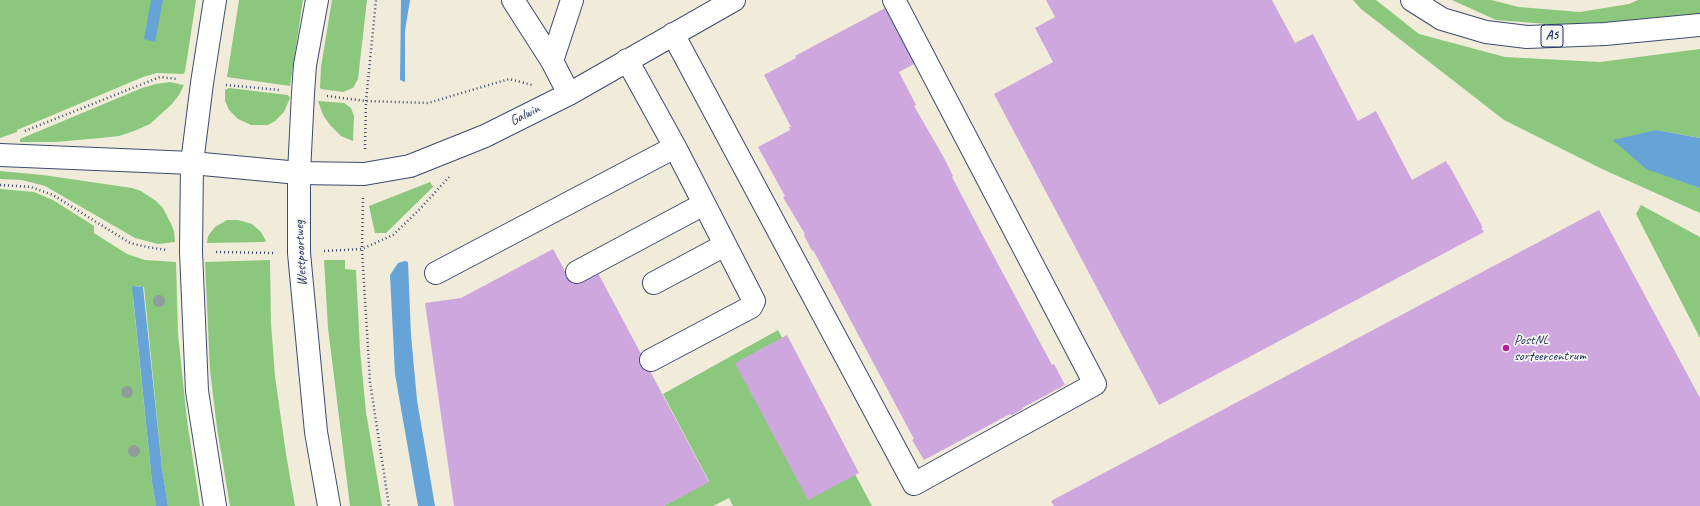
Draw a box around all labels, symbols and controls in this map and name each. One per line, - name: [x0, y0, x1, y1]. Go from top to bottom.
- road number: A5: [1541, 25, 1563, 47]
- street label: Galwin: [507, 100, 543, 130]
- street label: Westpoortweg: [291, 220, 311, 286]
- place label: PostNL sorteercentrum: [1514, 332, 1586, 364]
- marker: PostNL sorteercentrum: [1501, 343, 1511, 353]

